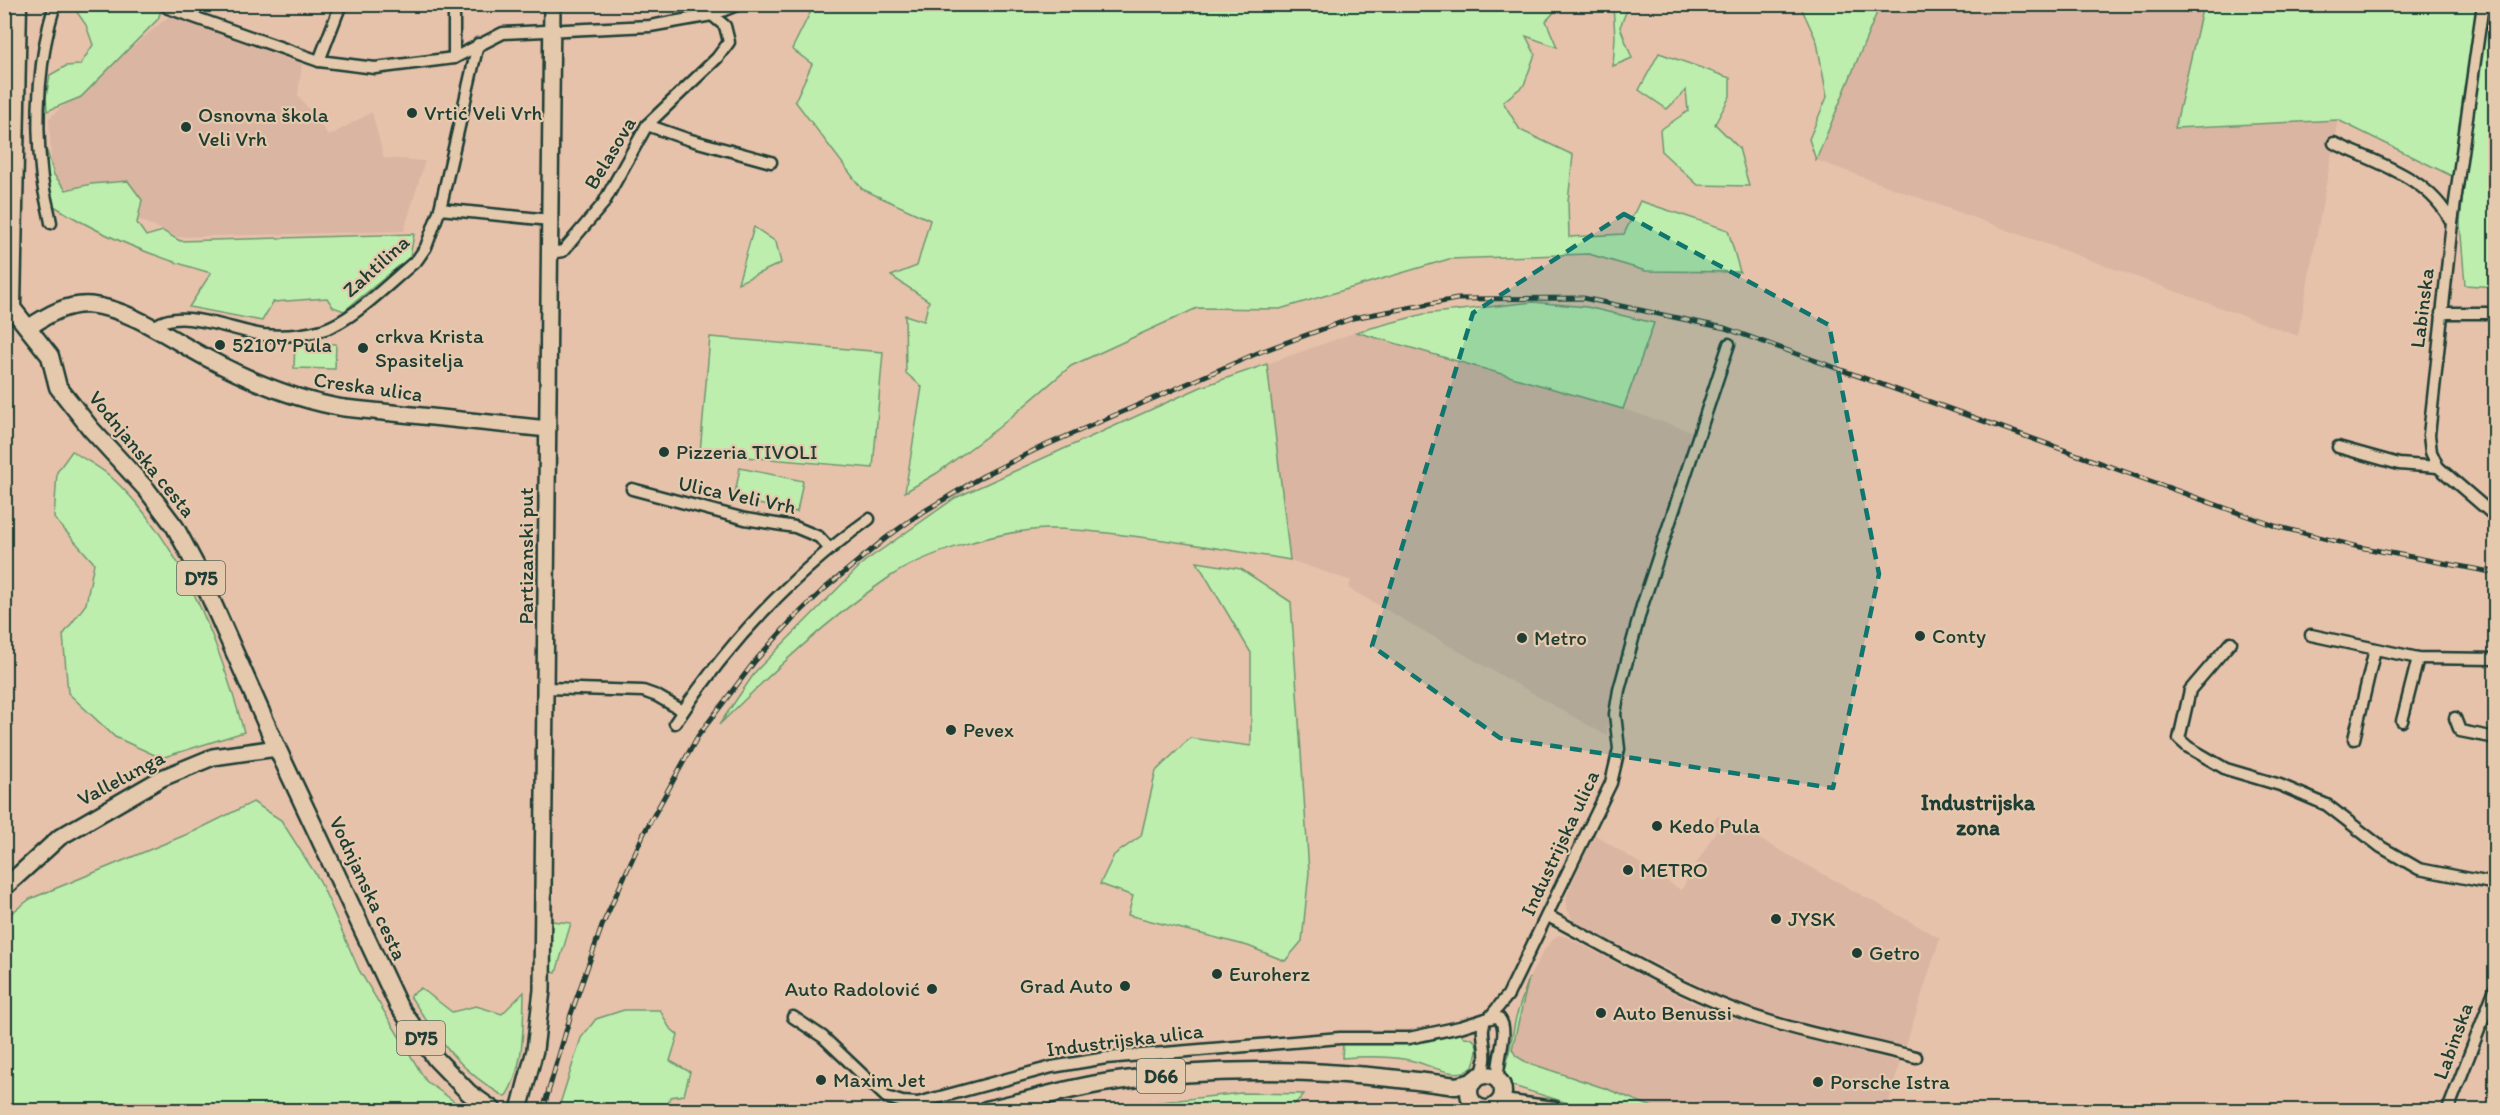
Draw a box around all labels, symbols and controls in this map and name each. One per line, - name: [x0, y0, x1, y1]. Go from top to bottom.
- place label: Vrtić Veli Vrh: [424, 100, 543, 125]
- place label: Osnovna škola Veli Vrh: [198, 102, 329, 151]
- marker: Vrtić Veli Vrh: [405, 106, 419, 120]
- street label: Belasova: [578, 112, 641, 194]
- marker: Osnovna škola Veli Vrh: [179, 120, 193, 134]
- street label: Zahtilina: [337, 229, 414, 302]
- street label: Labinska: [2404, 266, 2439, 349]
- place label: crkva Krista Spasitelja: [375, 323, 484, 372]
- place label: 52107 Pula: [232, 332, 332, 357]
- marker: 52107 Pula: [213, 338, 227, 352]
- marker: crkva Krista Spasitelja: [356, 341, 370, 355]
- street label: Creska ulica: [312, 366, 424, 407]
- street label: Vodnjanska cesta: [84, 385, 201, 522]
- place label: Pizzeria TIVOLI: [676, 439, 818, 464]
- marker: Pizzeria TIVOLI: [657, 445, 671, 459]
- street label: Ulica Veli Vrh: [676, 470, 799, 519]
- street label: Partizanski put: [513, 487, 538, 625]
- road number: D75: [177, 561, 225, 595]
- place label: Conty: [1932, 623, 1986, 648]
- place label: Metro: [1534, 625, 1587, 650]
- marker: Conty: [1913, 629, 1927, 643]
- marker: Metro: [1515, 631, 1529, 645]
- place label: Pevex: [963, 717, 1014, 742]
- marker: Pevex: [944, 723, 958, 737]
- street label: Vallelunga: [73, 744, 169, 811]
- street label: Industrijska ulica: [1515, 766, 1604, 920]
- district label: Industrijska zona: [1921, 789, 2036, 841]
- street label: Vodnjanska cesta: [324, 812, 413, 964]
- place label: Kedo Pula: [1669, 813, 1760, 838]
- marker: Kedo Pula: [1650, 819, 1664, 833]
- place label: METRO: [1640, 857, 1708, 882]
- marker: METRO: [1621, 863, 1635, 877]
- place label: JYSK: [1788, 906, 1836, 931]
- marker: JYSK: [1769, 912, 1783, 926]
- place label: Getro: [1869, 940, 1920, 965]
- marker: Getro: [1850, 946, 1864, 960]
- place label: Euroherz: [1229, 961, 1310, 986]
- marker: Euroherz: [1210, 967, 1224, 981]
- place label: Grad Auto: [1020, 973, 1113, 998]
- place label: Auto Radolović: [785, 976, 920, 1001]
- marker: Grad Auto: [1118, 979, 1132, 993]
- marker: Auto Radolović: [925, 982, 939, 996]
- street label: Labinska: [2427, 999, 2478, 1083]
- place label: Auto Benussi: [1613, 1000, 1732, 1025]
- marker: Auto Benussi: [1594, 1006, 1608, 1020]
- street label: Industrijska ulica: [1045, 1017, 1205, 1062]
- road number: D75: [397, 1021, 445, 1055]
- road number: D66: [1137, 1059, 1185, 1093]
- place label: Maxim Jet: [833, 1067, 926, 1092]
- place label: Porsche Istra: [1830, 1069, 1950, 1094]
- marker: Maxim Jet: [814, 1073, 828, 1087]
- marker: Porsche Istra: [1811, 1075, 1825, 1089]

